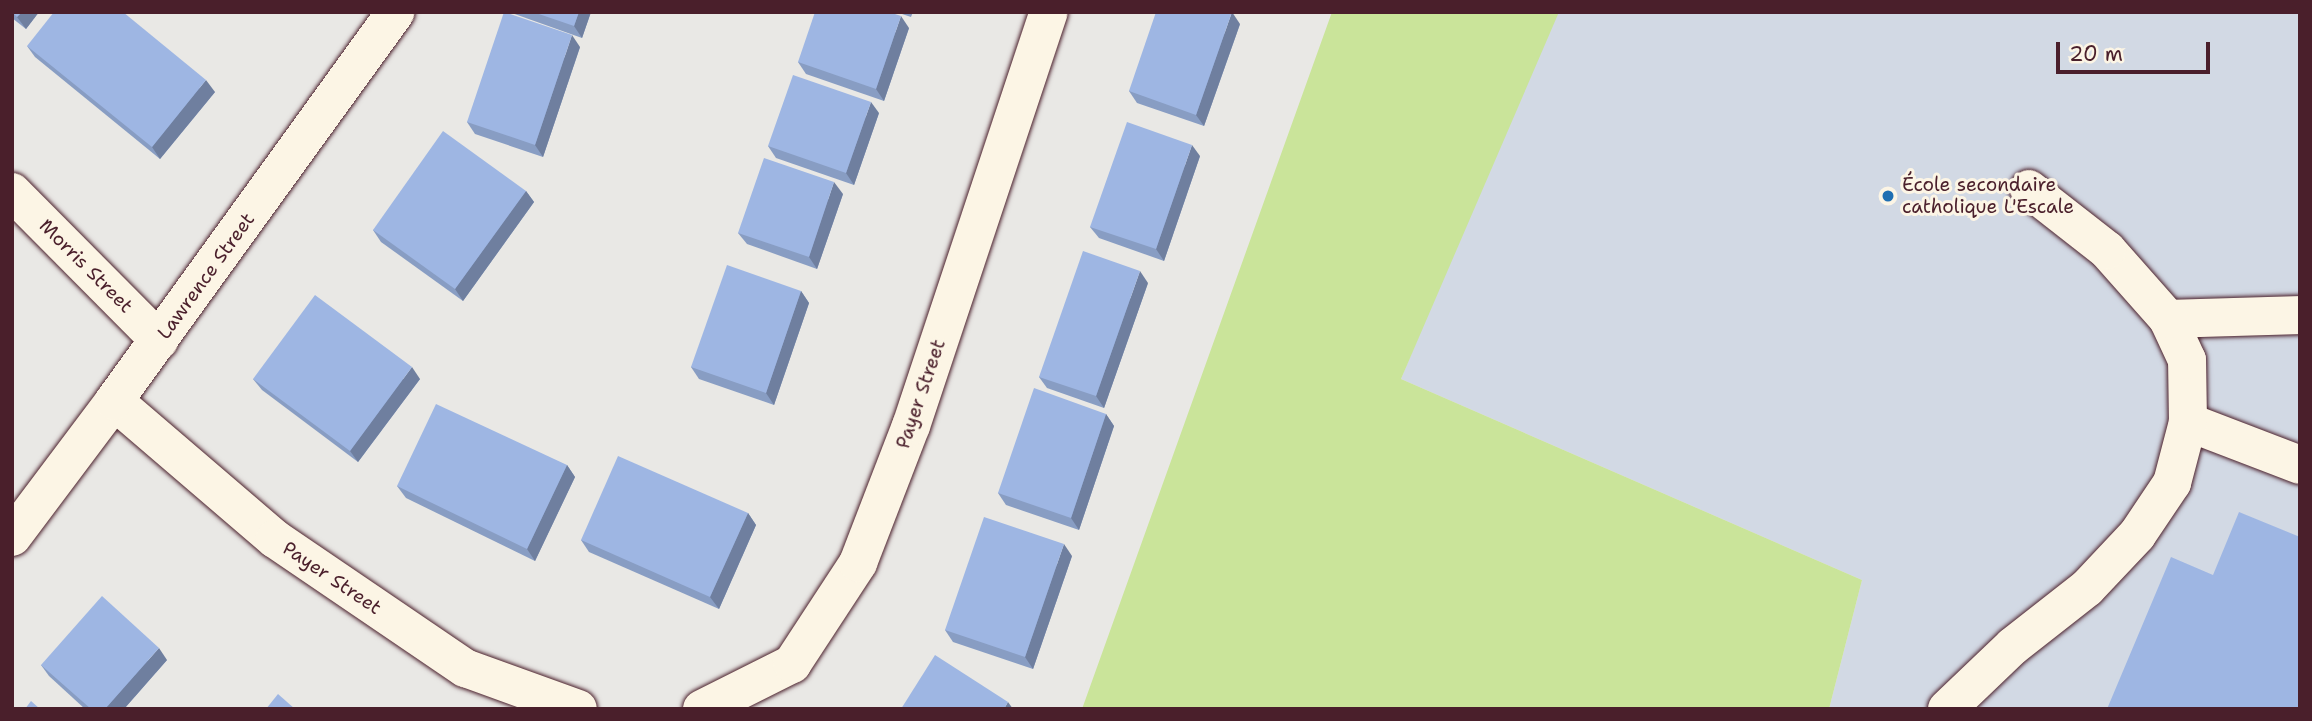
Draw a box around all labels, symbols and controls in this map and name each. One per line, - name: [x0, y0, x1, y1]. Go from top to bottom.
- scale bar: [2060, 28, 2214, 72]
- text: 20 m: [2069, 40, 2123, 68]
- place label: École secondaire catholique L'Escale: [1902, 174, 2074, 218]
- marker: École secondaire catholique L'Escale: [1880, 188, 1896, 204]
- street label: Lawrence Street: [153, 208, 259, 344]
- street label: Morris Street: [34, 214, 138, 318]
- street label: Payer Street: [892, 336, 950, 452]
- street label: Payer Street: [278, 537, 386, 619]

